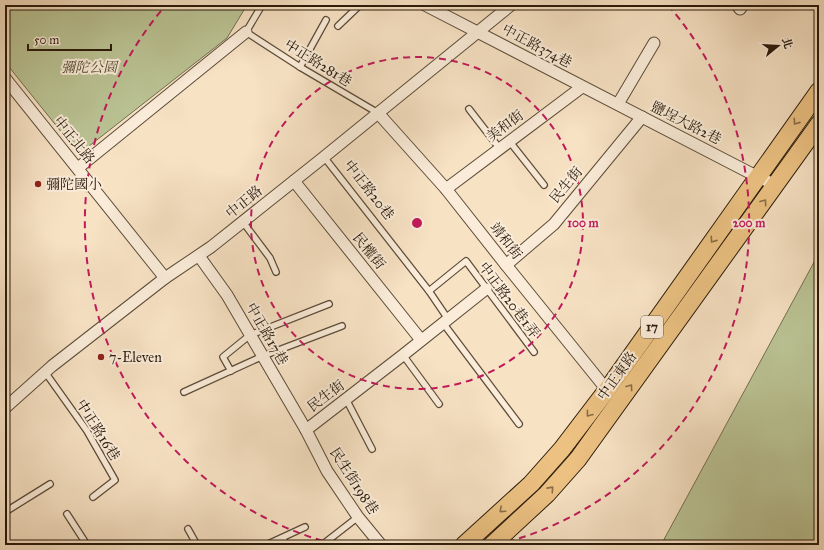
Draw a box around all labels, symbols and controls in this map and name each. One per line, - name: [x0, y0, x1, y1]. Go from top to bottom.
- street label: 中正路374巷: [499, 21, 575, 71]
- scale bar: [28, 26, 111, 52]
- north arrow: [758, 26, 798, 66]
- text: 50 m: [34, 33, 59, 47]
- street label: 中正路281巷: [281, 36, 355, 90]
- text: 北: [779, 36, 795, 50]
- park label: 彌陀公園: [61, 59, 119, 76]
- street label: 鹽埕大路2巷: [648, 98, 724, 148]
- street label: 美和街: [483, 107, 527, 145]
- street label: 中正北路: [50, 113, 98, 167]
- one-way arrow: [794, 118, 801, 125]
- street label: 中正路20巷: [340, 157, 398, 223]
- street label: 民生街: [546, 163, 586, 207]
- place label: 彌陀國小: [46, 176, 102, 193]
- marker: 彌陀國小: [33, 179, 43, 189]
- street label: 中正路: [222, 182, 266, 222]
- one-way arrow: [759, 199, 766, 206]
- centre of rings: [410, 216, 424, 230]
- text: 100 m: [567, 216, 600, 230]
- text: 200 m: [733, 216, 766, 230]
- street label: 靖和街: [486, 219, 526, 263]
- street label: 民權街: [349, 229, 389, 273]
- one-way arrow: [710, 236, 718, 243]
- street label: 中正路20巷1弄: [475, 259, 543, 341]
- street label: 中正路17巷: [242, 300, 292, 368]
- road number: 17: [641, 316, 663, 338]
- street label: 中正東路: [594, 348, 640, 404]
- place label: 7-Eleven: [109, 349, 162, 366]
- marker: 7-Eleven: [96, 352, 106, 362]
- street label: 民生街: [304, 377, 348, 415]
- one-way arrow: [625, 384, 632, 391]
- street label: 中正路16巷: [73, 396, 123, 464]
- one-way arrow: [587, 410, 594, 417]
- street label: 民生街198巷: [326, 444, 382, 518]
- one-way arrow: [546, 486, 553, 494]
- one-way arrow: [499, 506, 507, 513]

